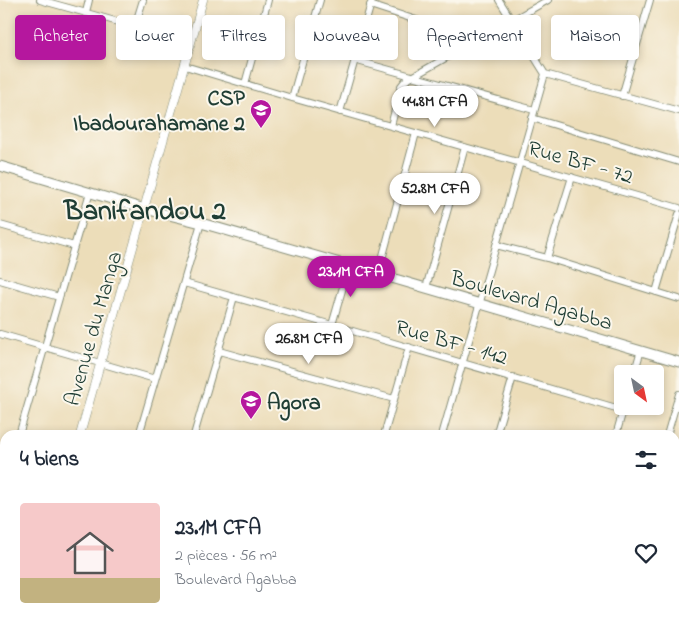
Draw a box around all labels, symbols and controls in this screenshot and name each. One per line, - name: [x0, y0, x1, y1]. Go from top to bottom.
- chip: Acheter: [15, 15, 106, 60]
- chip: Louer: [116, 15, 192, 60]
- chip: Filtres: [202, 15, 285, 60]
- chip: Nouveau: [295, 15, 398, 60]
- chip: Appartement: [408, 15, 541, 60]
- chip: Maison: [551, 15, 639, 60]
- place label: CSP Ibadourahamane 2: [73, 84, 246, 141]
- pin: 44.8M CFA: [378, 86, 492, 128]
- text: 44.8M CFA: [402, 90, 468, 114]
- school or university icon: CSP Ibadourahamane 2: [249, 98, 273, 129]
- street label: Rue BF - 72: [524, 134, 637, 194]
- pin: 52.8M CFA: [378, 172, 492, 215]
- text: 52.8M CFA: [400, 177, 470, 201]
- district label: Banifandou 2: [62, 192, 226, 233]
- street label: Avenue du Manga: [58, 248, 133, 410]
- pin: 23.1M CFA: [294, 256, 408, 298]
- text: 23.1M CFA: [318, 260, 384, 284]
- street label: Boulevard Agabba: [445, 263, 616, 341]
- street label: Rue BF - 142: [391, 313, 511, 375]
- pin: 26.8M CFA: [252, 322, 366, 365]
- text: 26.8M CFA: [276, 327, 342, 351]
- north arrow: [614, 365, 664, 415]
- map controls: [614, 365, 664, 415]
- place label: Agora: [267, 388, 321, 421]
- school or university icon: Agora: [239, 389, 263, 420]
- text: 4 biens: [20, 445, 79, 475]
- icon: filters: [632, 446, 660, 474]
- text: 23.1M CFA: [175, 514, 261, 544]
- icon: home: [60, 523, 120, 583]
- icon: heart: [632, 539, 660, 567]
- text: 2 pièces · 56 m²: [175, 544, 277, 568]
- text: Boulevard Agabba: [175, 568, 297, 592]

